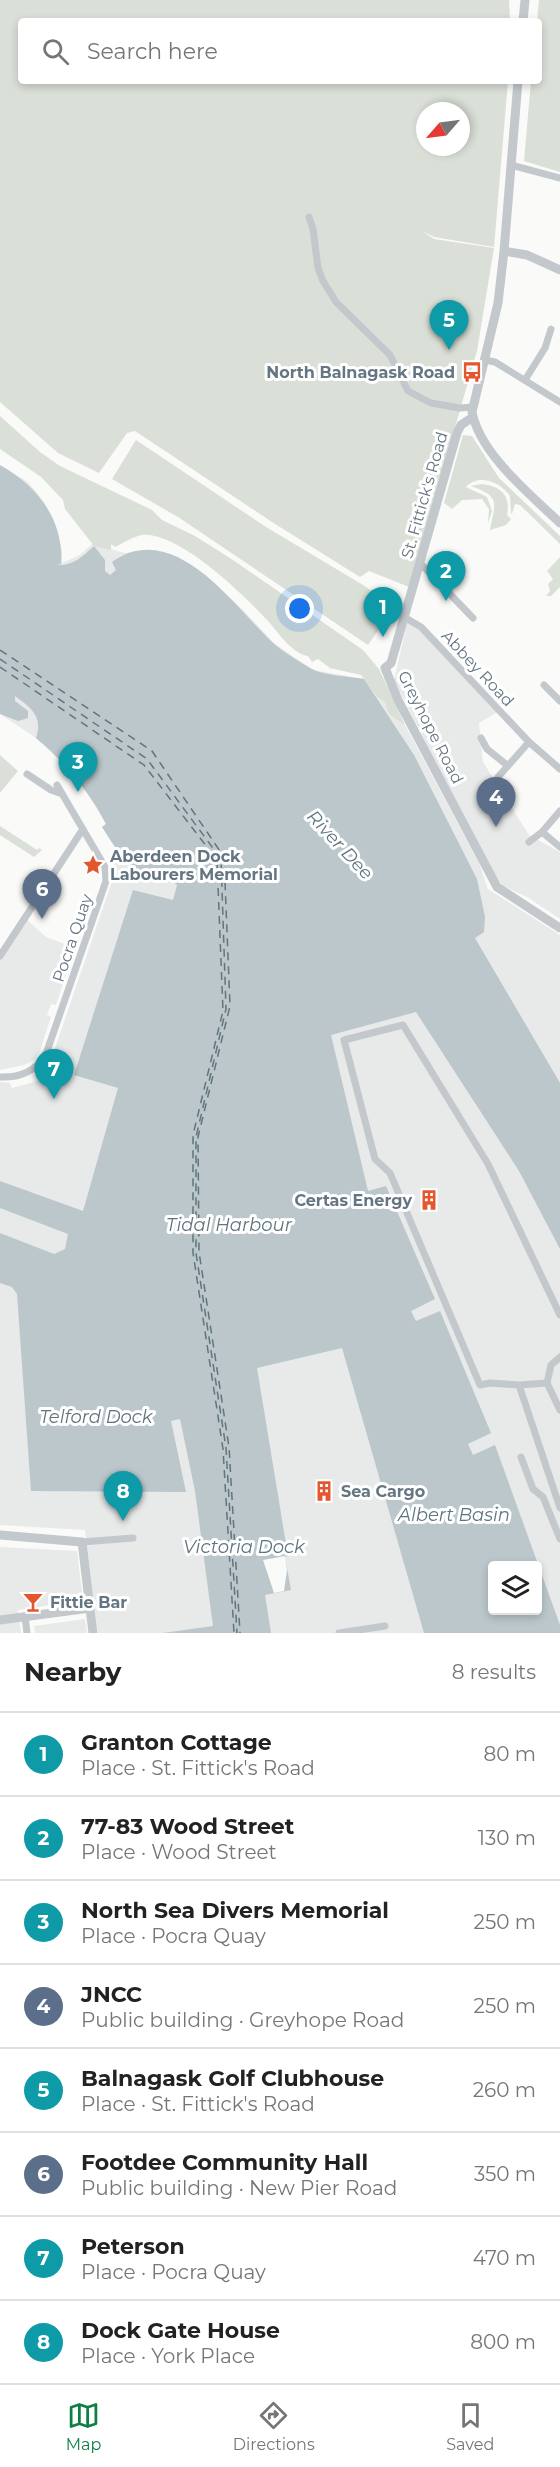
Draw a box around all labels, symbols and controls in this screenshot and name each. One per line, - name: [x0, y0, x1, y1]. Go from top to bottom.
- search box: [18, 18, 542, 84]
- icon: search: [39, 35, 72, 68]
- text: Search here: [87, 38, 218, 65]
- north arrow: [416, 102, 470, 156]
- pin: 5: [430, 300, 468, 350]
- bus stop icon: North Balnagask Road: [460, 360, 484, 384]
- place label: North Balnagask Road: [266, 363, 455, 382]
- street label: St. Fittick's Road: [397, 430, 452, 561]
- pin: 2: [426, 552, 466, 601]
- pin: 1: [364, 588, 403, 637]
- your location: [285, 594, 314, 623]
- street label: Abbey Road: [437, 626, 518, 710]
- street label: Greyhope Road: [394, 668, 467, 787]
- pin: 3: [58, 742, 98, 792]
- pin: 4: [476, 778, 516, 827]
- water label: River Dee: [302, 806, 378, 884]
- place label: Aberdeen Dock Labourers Memorial: [109, 847, 278, 884]
- place icon: Aberdeen Dock Labourers Memorial: [81, 853, 105, 877]
- pin: 6: [22, 870, 62, 919]
- street label: Pocra Quay: [49, 891, 96, 985]
- pin: 7: [34, 1050, 74, 1099]
- building icon: Certas Energy: [417, 1188, 441, 1212]
- place label: Certas Energy: [294, 1191, 412, 1210]
- water label: Tidal Harbour: [166, 1214, 293, 1236]
- water label: Telford Dock: [39, 1406, 154, 1428]
- pin: 8: [104, 1472, 142, 1521]
- building icon: Sea Cargo: [312, 1479, 336, 1503]
- place label: Sea Cargo: [341, 1482, 425, 1501]
- water label: Albert Basin: [397, 1504, 510, 1526]
- water label: Victoria Dock: [183, 1536, 306, 1558]
- map controls: [488, 1561, 542, 1615]
- button: layers: [488, 1561, 542, 1615]
- bar icon: Fittie Bar: [21, 1590, 45, 1614]
- place label: Fittie Bar: [50, 1593, 127, 1612]
- text: Nearby: [24, 1656, 121, 1688]
- text: 8 results: [452, 1660, 536, 1684]
- text: Granton Cottage: [81, 1729, 272, 1756]
- text: 1: [40, 1742, 47, 1766]
- text: 80 m: [484, 1742, 536, 1766]
- text: Place · St. Fittick's Road: [81, 1756, 315, 1780]
- text: 77-83 Wood Street: [81, 1813, 294, 1840]
- text: 2: [38, 1826, 49, 1850]
- text: 130 m: [478, 1826, 536, 1850]
- text: Place · Wood Street: [81, 1840, 277, 1864]
- text: North Sea Divers Memorial: [81, 1897, 389, 1924]
- text: 3: [38, 1910, 49, 1934]
- text: 250 m: [474, 1910, 536, 1934]
- text: Place · Pocra Quay: [81, 1924, 266, 1948]
- text: JNCC: [81, 1981, 142, 2008]
- text: 4: [37, 1994, 50, 2018]
- text: 250 m: [474, 1994, 536, 2018]
- text: Public building · Greyhope Road: [81, 2008, 404, 2032]
- text: Balnagask Golf Clubhouse: [81, 2065, 384, 2092]
- text: 5: [38, 2078, 49, 2102]
- text: 260 m: [473, 2078, 536, 2102]
- text: Place · St. Fittick's Road: [81, 2092, 315, 2116]
- text: Footdee Community Hall: [81, 2149, 368, 2176]
- text: 6: [37, 2162, 50, 2186]
- text: 350 m: [474, 2162, 536, 2186]
- text: Public building · New Pier Road: [81, 2176, 397, 2200]
- text: Peterson: [81, 2233, 185, 2260]
- text: 7: [37, 2246, 50, 2270]
- text: 470 m: [473, 2246, 536, 2270]
- text: Place · Pocra Quay: [81, 2260, 266, 2284]
- text: Dock Gate House: [81, 2317, 280, 2344]
- text: 8: [37, 2330, 50, 2354]
- text: 800 m: [470, 2330, 536, 2354]
- text: Place · York Place: [81, 2344, 255, 2368]
- tab: Map: [66, 2399, 101, 2454]
- tab: Directions: [233, 2399, 315, 2454]
- tab: Saved: [446, 2399, 494, 2454]

